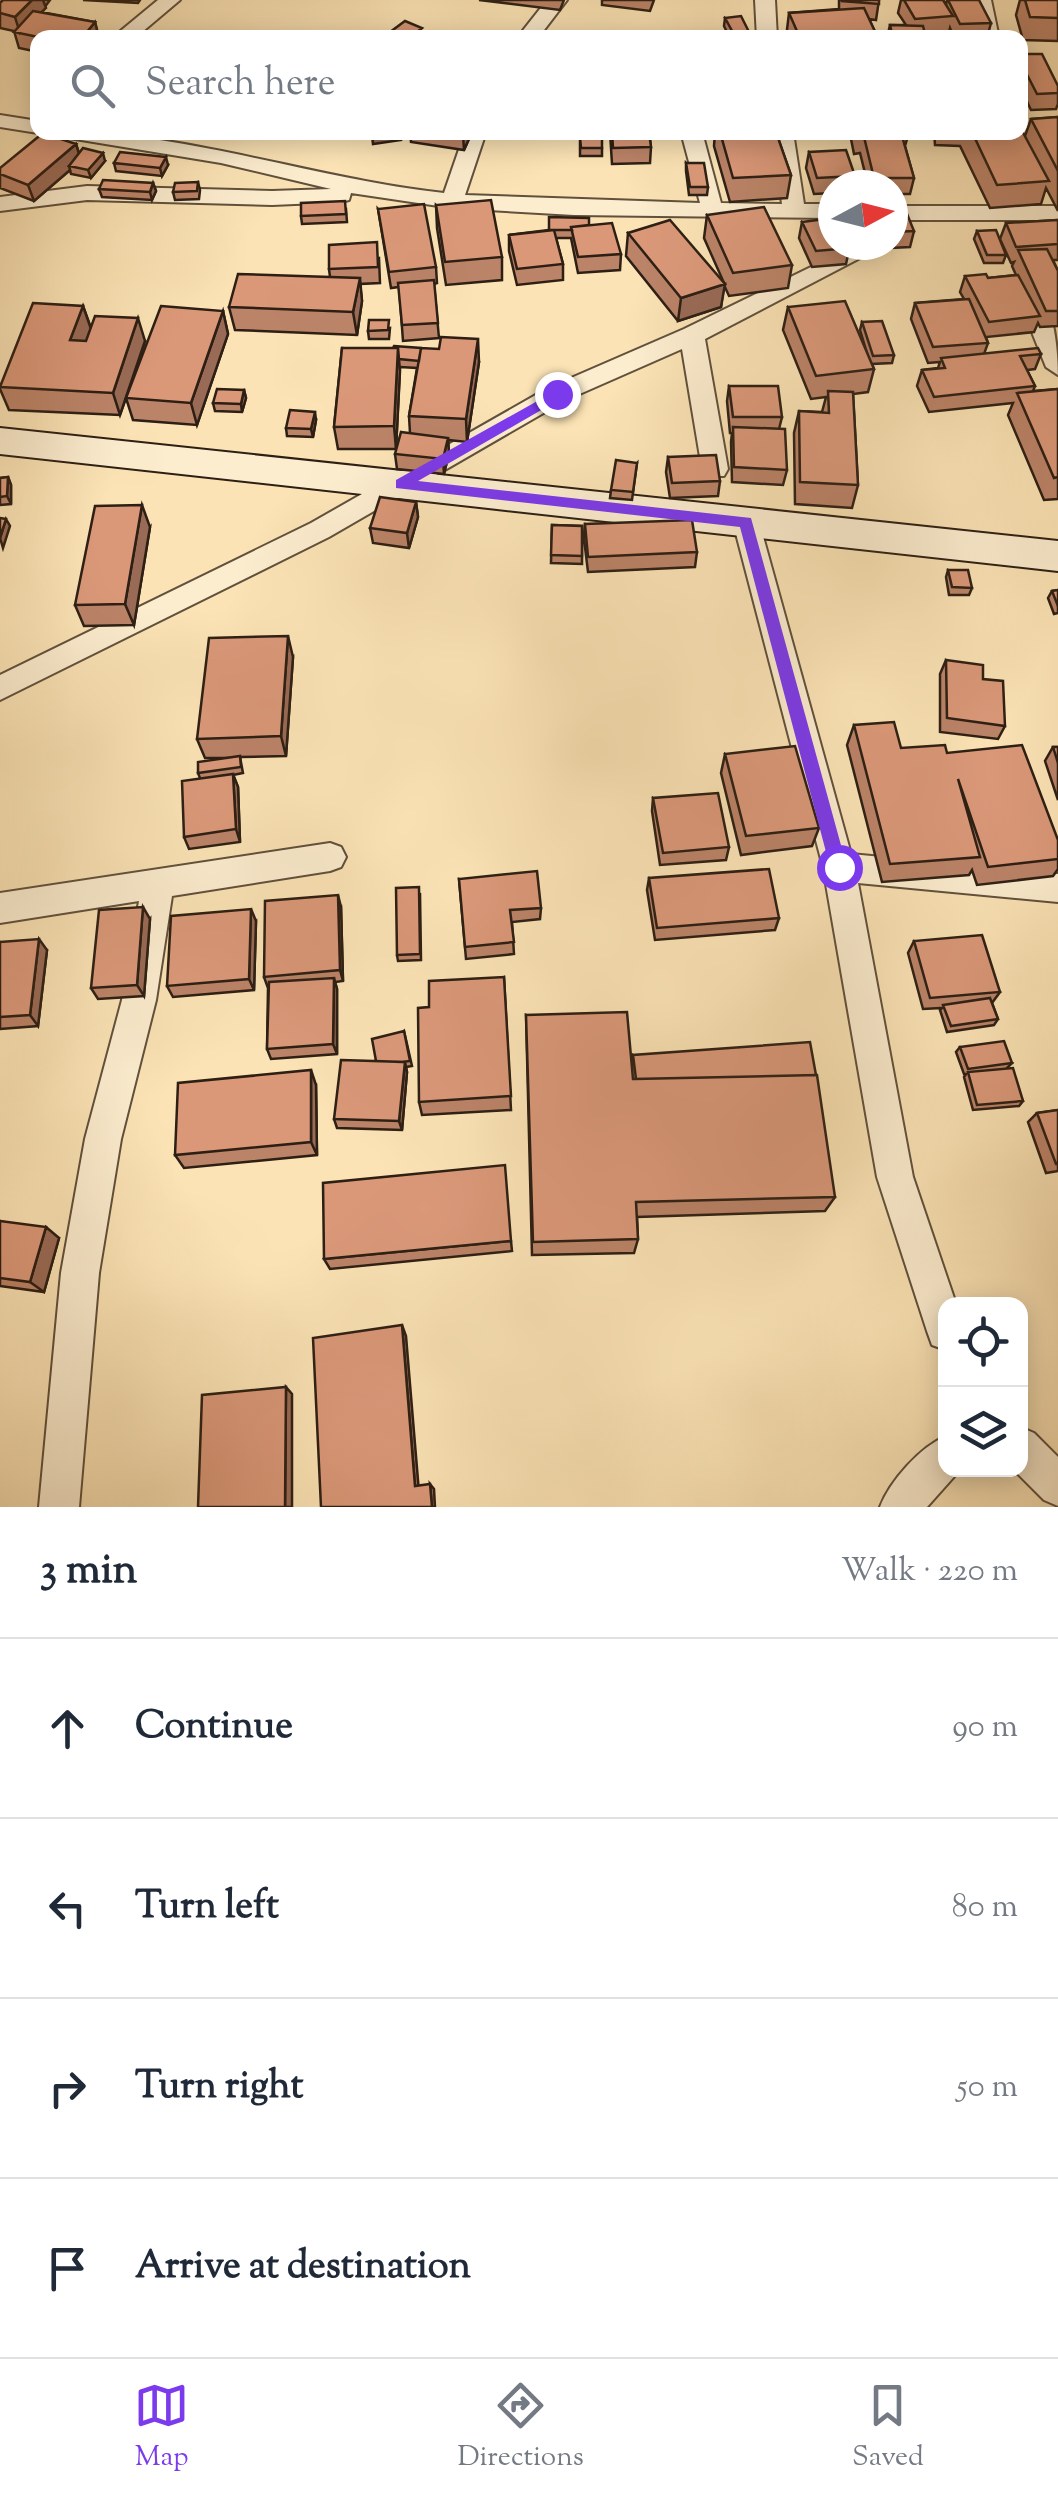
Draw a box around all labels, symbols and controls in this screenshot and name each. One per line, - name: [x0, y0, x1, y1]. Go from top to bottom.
- search box: [30, 30, 1028, 140]
- icon: search: [65, 58, 120, 113]
- text: Search here: [145, 58, 336, 112]
- north arrow: [818, 170, 908, 260]
- route end: [535, 372, 581, 418]
- route start: [817, 845, 863, 891]
- map controls: [938, 1297, 1028, 1477]
- button: locate: [938, 1297, 1028, 1387]
- button: layers: [938, 1387, 1028, 1477]
- text: 3 min: [40, 1542, 137, 1602]
- text: Walk · 220 m: [841, 1549, 1018, 1595]
- icon: ahead: [40, 1701, 95, 1756]
- text: Continue: [135, 1701, 293, 1755]
- text: 90 m: [952, 1705, 1018, 1751]
- icon: left: [40, 1881, 95, 1936]
- text: Turn left: [135, 1881, 279, 1935]
- text: 80 m: [952, 1885, 1018, 1931]
- icon: right: [40, 2061, 95, 2116]
- text: Turn right: [135, 2061, 303, 2115]
- text: 50 m: [957, 2065, 1018, 2111]
- icon: arrive: [40, 2241, 95, 2296]
- text: Arrive at destination: [135, 2241, 471, 2295]
- tab: Map: [134, 2378, 189, 2478]
- tab: Directions: [457, 2378, 584, 2478]
- tab: Saved: [852, 2378, 924, 2478]

